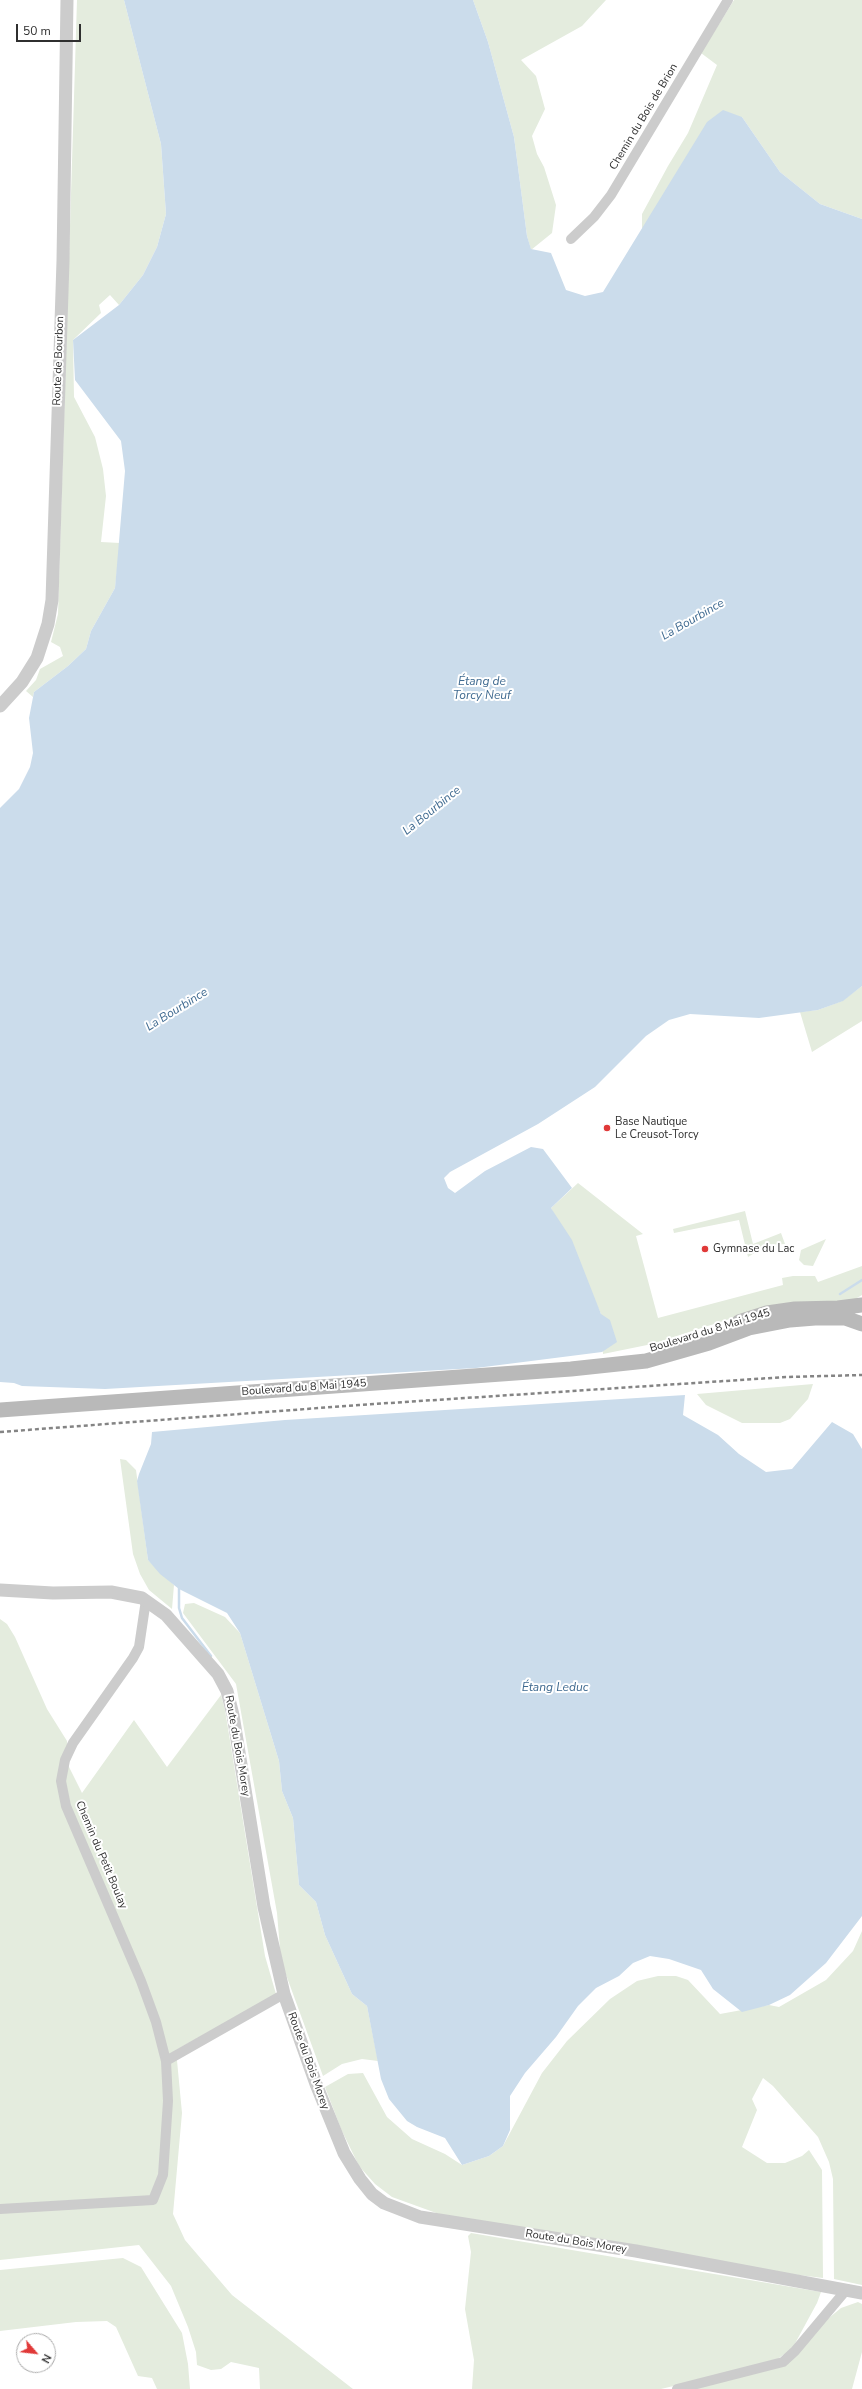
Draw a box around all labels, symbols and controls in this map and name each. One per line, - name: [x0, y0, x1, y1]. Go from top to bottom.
- scale bar: [18, 16, 83, 42]
- text: 50 m: [23, 23, 51, 39]
- street label: Chemin du Bois de Brion: [607, 62, 681, 172]
- street label: Route de Bourbon: [51, 316, 67, 406]
- water label: La Bourbince: [659, 596, 727, 644]
- water label: Étang de Torcy Neuf: [453, 675, 511, 703]
- water label: La Bourbince: [400, 783, 464, 839]
- water label: La Bourbince: [143, 985, 211, 1035]
- place label: Base Nautique Le Creusot-Torcy: [615, 1115, 699, 1141]
- marker: Base Nautique Le Creusot-Torcy: [602, 1123, 612, 1133]
- place label: Gymnase du Lac: [713, 1242, 794, 1256]
- marker: Gymnase du Lac: [700, 1244, 710, 1254]
- street label: Boulevard du 8 Mai 1945: [648, 1306, 772, 1356]
- street label: Boulevard du 8 Mai 1945: [241, 1377, 367, 1399]
- water label: Étang Leduc: [522, 1681, 588, 1695]
- street label: Route du Bois Morey: [222, 1694, 252, 1798]
- street label: Chemin du Petit Boulay: [72, 1799, 130, 1911]
- street label: Route du Bois Morey: [284, 2011, 332, 2111]
- street label: Route du Bois Morey: [524, 2227, 628, 2257]
- north arrow: [16, 2333, 56, 2373]
- text: N: [38, 2351, 55, 2366]

